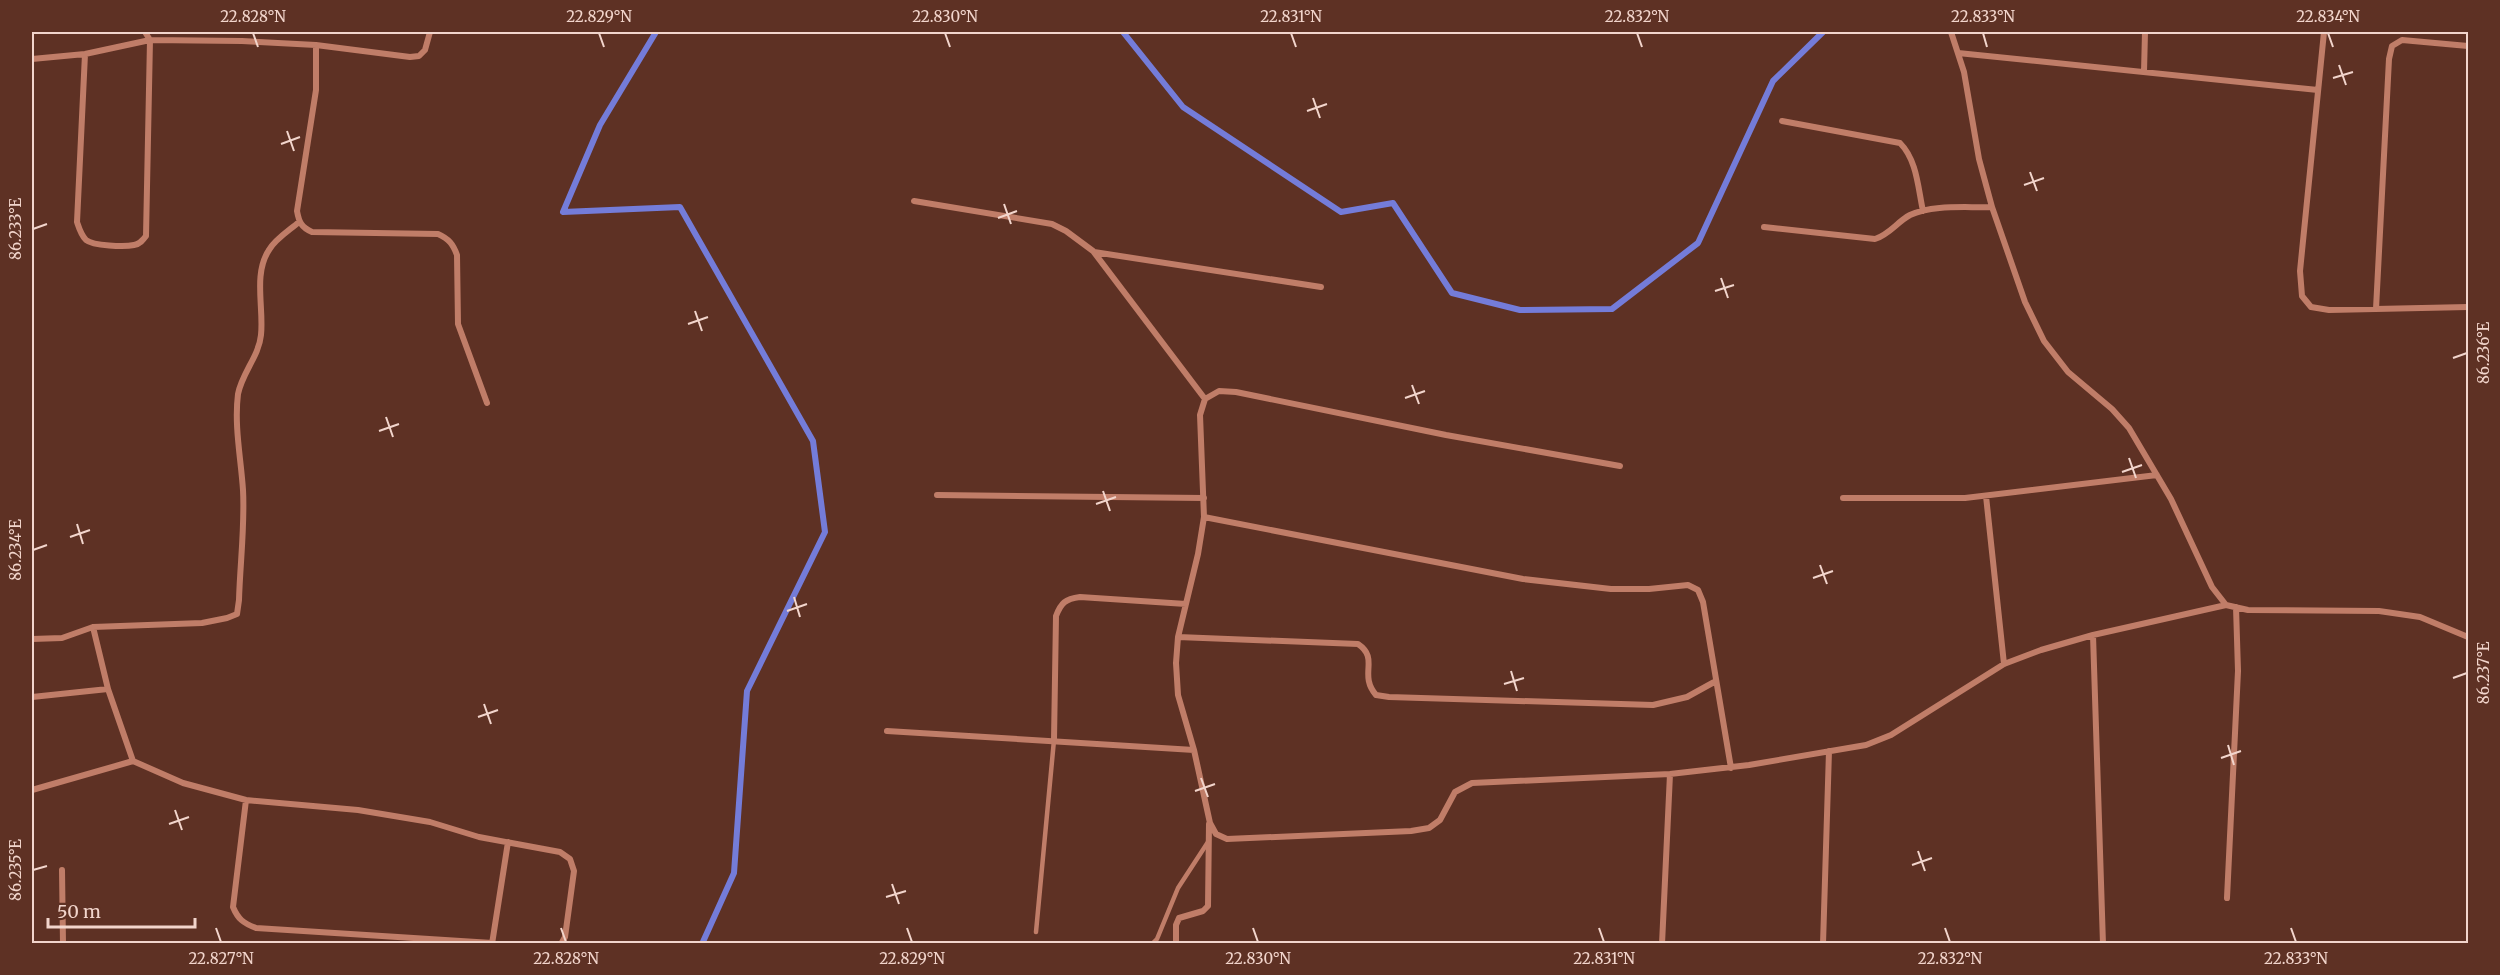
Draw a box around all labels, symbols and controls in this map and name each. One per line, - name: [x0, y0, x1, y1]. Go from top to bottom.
- text: 22.828°N: [220, 7, 286, 26]
- text: 22.829°N: [566, 7, 632, 26]
- text: 22.830°N: [912, 7, 978, 26]
- text: 22.831°N: [1260, 7, 1322, 26]
- text: 22.832°N: [1605, 7, 1670, 26]
- text: 22.833°N: [1951, 7, 2015, 26]
- text: 22.834°N: [2296, 7, 2360, 26]
- text: 86.233°E: [6, 198, 25, 260]
- text: 86.236°E: [2474, 322, 2493, 384]
- text: 86.234°E: [6, 519, 25, 581]
- text: 86.237°E: [2474, 641, 2493, 704]
- text: 86.235°E: [6, 839, 25, 901]
- scale bar: [48, 891, 195, 929]
- text: 50 m: [57, 900, 101, 923]
- text: 22.827°N: [188, 949, 254, 968]
- text: 22.828°N: [533, 949, 599, 968]
- text: 22.829°N: [879, 949, 945, 968]
- text: 22.830°N: [1225, 949, 1291, 968]
- text: 22.831°N: [1573, 949, 1635, 968]
- text: 22.832°N: [1918, 949, 1983, 968]
- text: 22.833°N: [2264, 949, 2328, 968]

